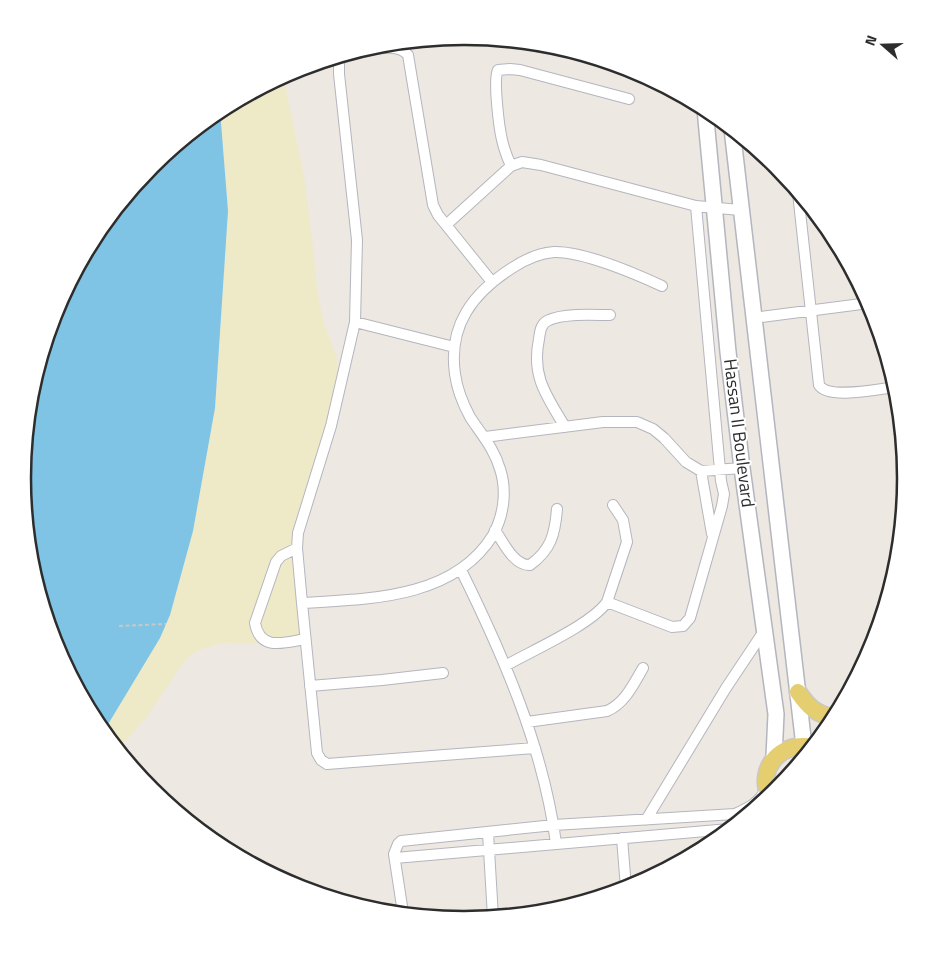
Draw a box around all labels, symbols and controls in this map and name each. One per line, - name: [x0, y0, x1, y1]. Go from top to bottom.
- north arrow: [858, 20, 908, 70]
- text: N: [859, 32, 882, 49]
- street label: Hassan II Boulevard: [717, 357, 762, 509]

